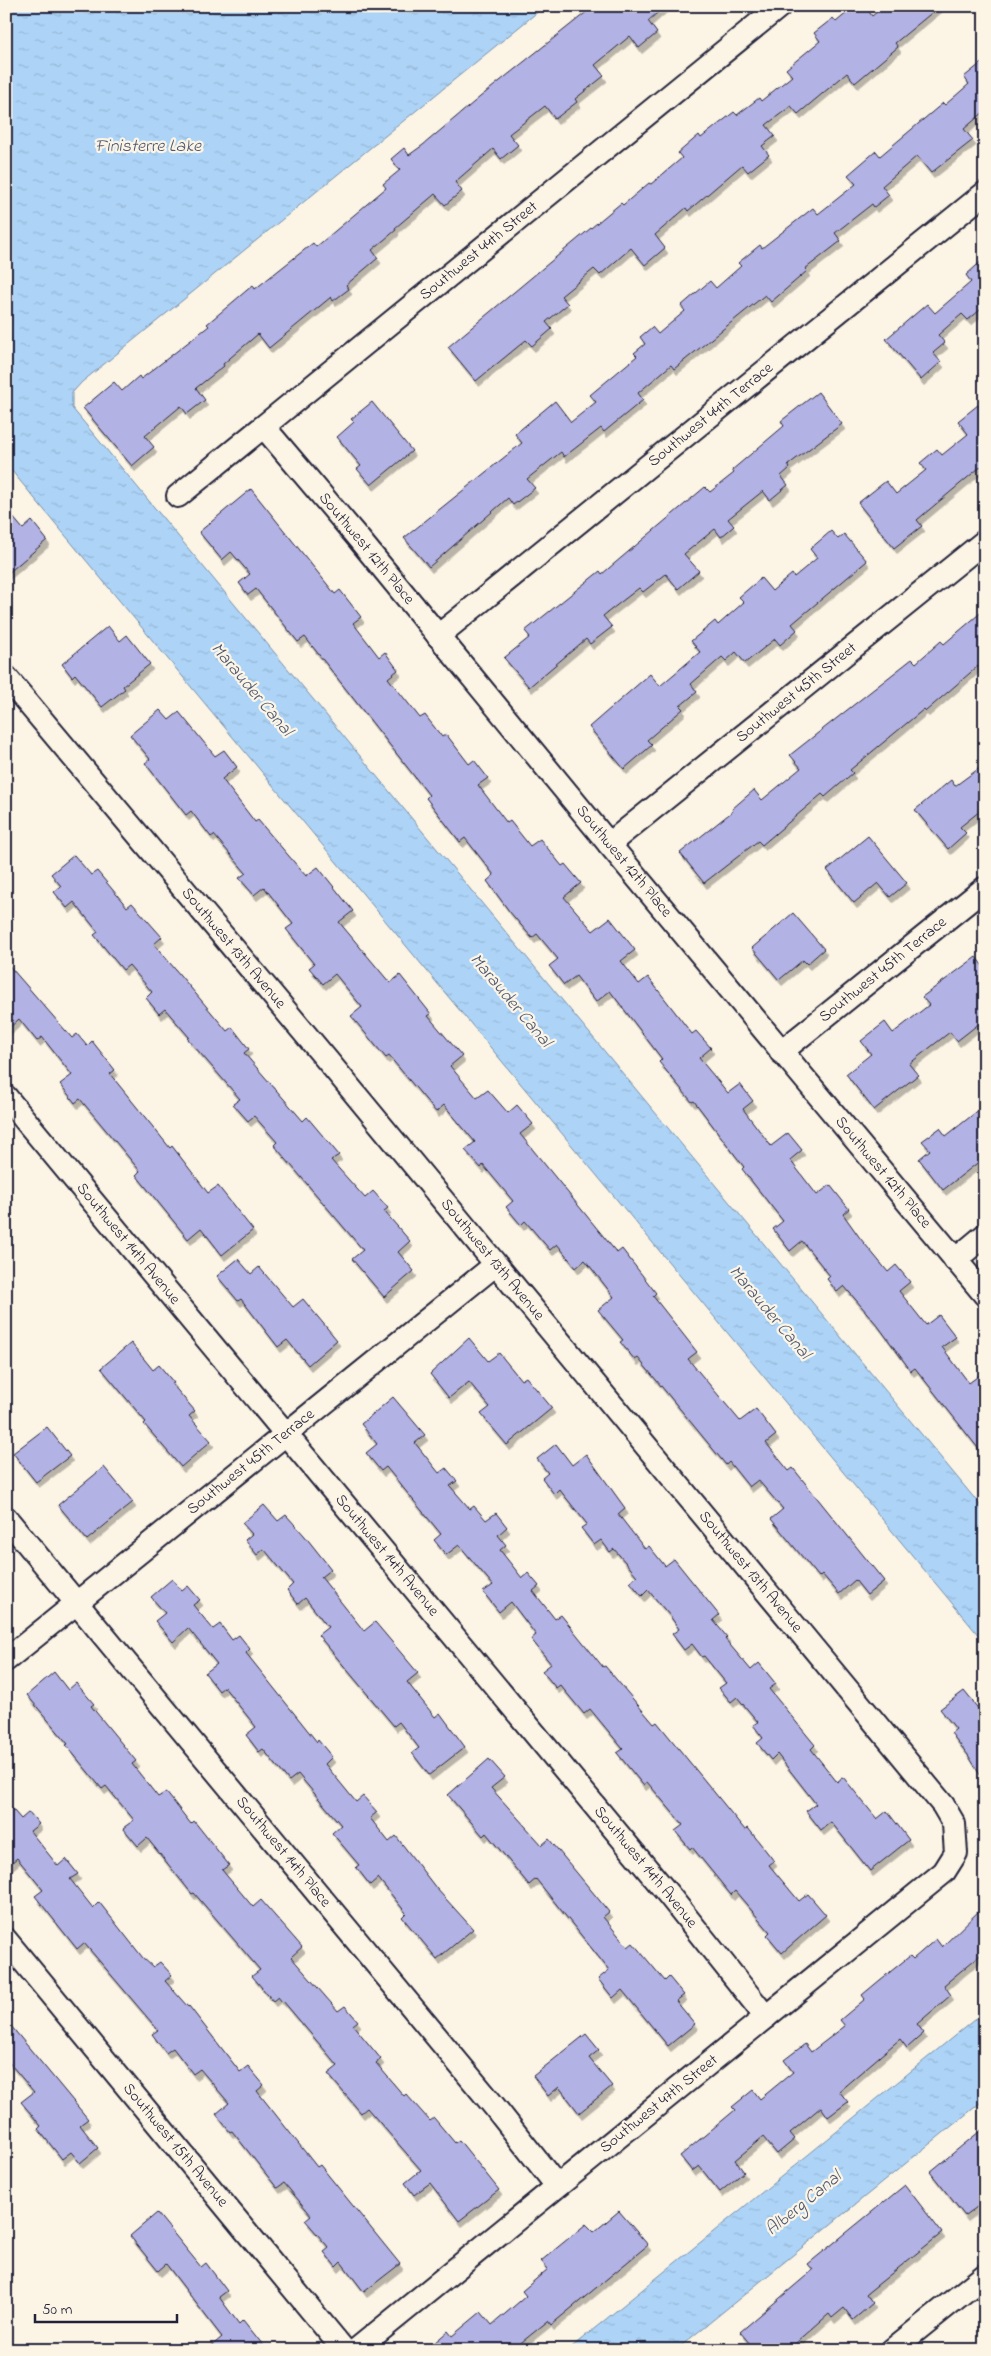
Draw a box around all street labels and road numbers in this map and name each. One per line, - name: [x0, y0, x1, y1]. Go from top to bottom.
- street label: Southwest 44th Street: [415, 195, 544, 307]
- street label: Southwest 44th Terrace: [643, 356, 779, 473]
- street label: Southwest 12th Place: [312, 487, 421, 611]
- street label: Southwest 45th Street: [731, 636, 863, 749]
- street label: Southwest 12th Place: [570, 800, 678, 924]
- street label: Southwest 13th Avenue: [175, 882, 292, 1015]
- street label: Southwest 45th Terrace: [814, 911, 953, 1029]
- street label: Southwest 12th Place: [829, 1111, 937, 1235]
- street label: Southwest 14th Avenue: [70, 1178, 187, 1311]
- street label: Southwest 13th Avenue: [434, 1193, 551, 1327]
- street label: Southwest 45th Terrace: [182, 1403, 321, 1521]
- street label: Southwest 14th Avenue: [329, 1489, 445, 1622]
- street label: Southwest 13th Avenue: [692, 1506, 809, 1639]
- street label: Southwest 14th Place: [230, 1791, 337, 1914]
- street label: Southwest 14th Avenue: [588, 1801, 704, 1934]
- street label: Southwest 47th Street: [595, 2048, 724, 2159]
- street label: Southwest 15th Avenue: [117, 2078, 234, 2213]

